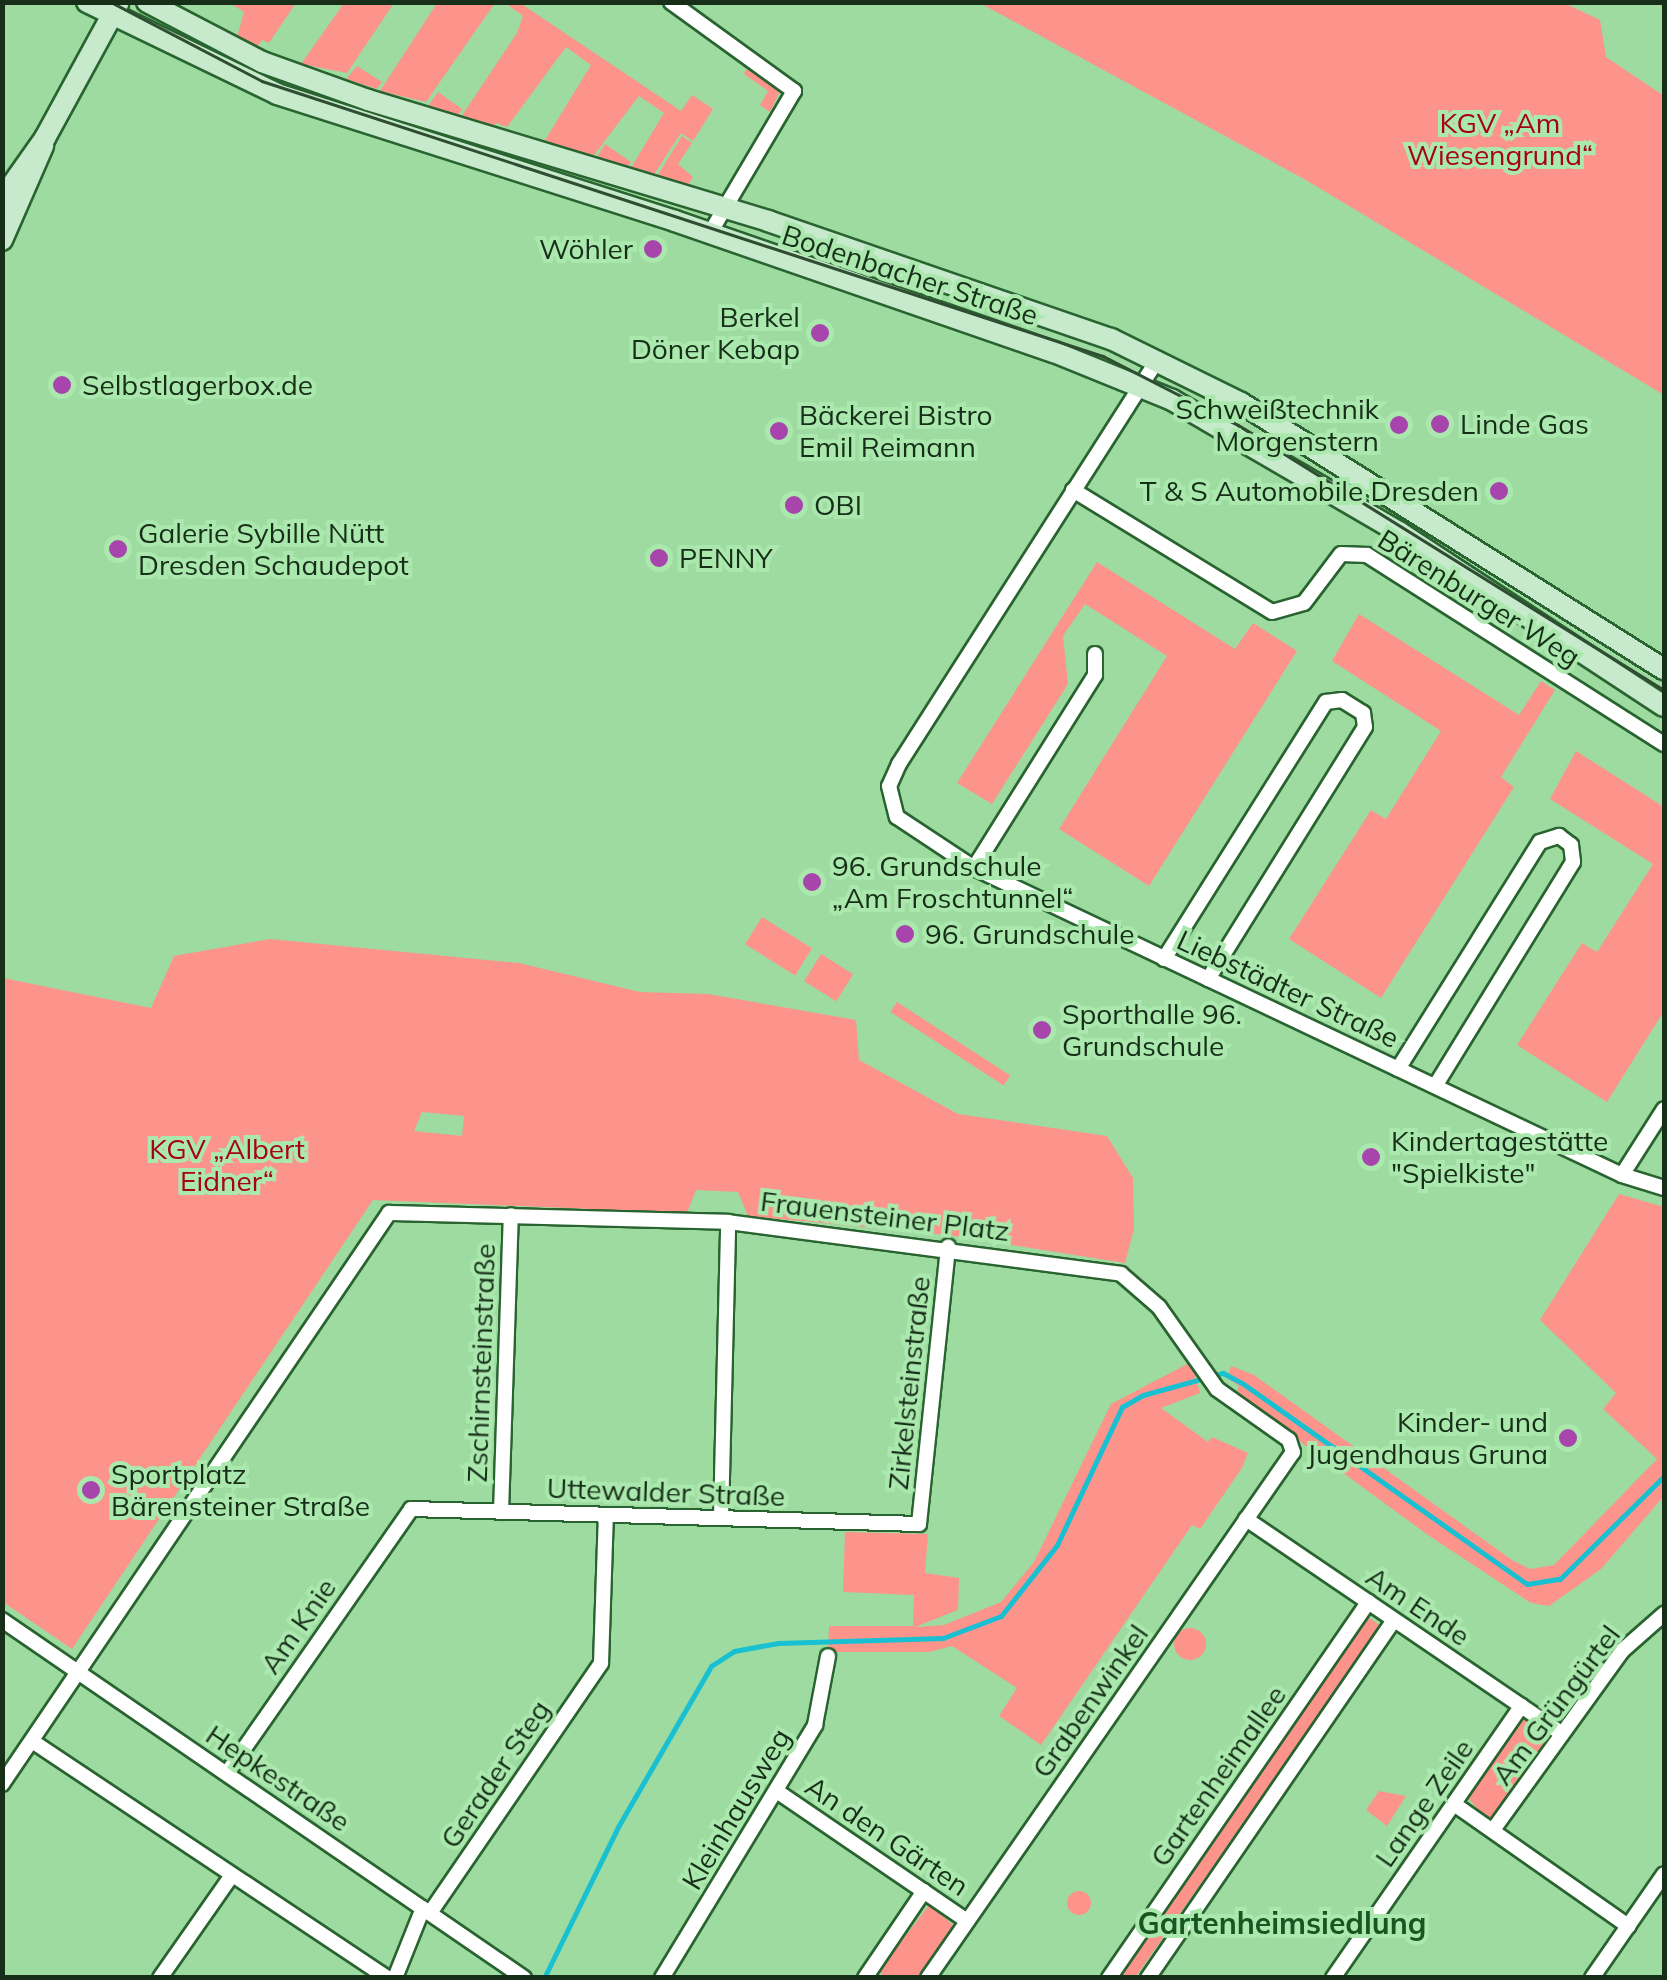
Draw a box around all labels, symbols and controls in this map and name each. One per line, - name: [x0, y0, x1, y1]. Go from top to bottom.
- park label: KGV „Am Wiesengrund“: [1407, 106, 1593, 172]
- street label: Bodenbacher Straße: [778, 218, 1042, 332]
- place label: Wöhler: [539, 232, 633, 266]
- marker: Wöhler: [642, 238, 664, 260]
- place label: Berkel Döner Kebap: [631, 300, 800, 366]
- marker: Berkel Döner Kebap: [809, 322, 831, 344]
- place label: Selbstlagerbox.de: [82, 368, 313, 402]
- marker: Selbstlagerbox.de: [51, 374, 73, 396]
- place label: Schweißtechnik Morgenstern: [1175, 392, 1379, 458]
- place label: Bäckerei Bistro Emil Reimann: [799, 398, 992, 464]
- place label: Linde Gas: [1460, 407, 1589, 441]
- marker: Linde Gas: [1429, 413, 1451, 435]
- marker: Schweißtechnik Morgenstern: [1388, 414, 1410, 436]
- marker: Bäckerei Bistro Emil Reimann: [768, 420, 790, 442]
- place label: T & S Automobile Dresden: [1140, 474, 1479, 508]
- marker: T & S Automobile Dresden: [1488, 480, 1510, 502]
- place label: OBI: [814, 488, 862, 522]
- marker: OBI: [783, 494, 805, 516]
- place label: Galerie Sybille Nütt Dresden Schaudepot: [138, 516, 409, 582]
- street label: Bärenburger Weg: [1372, 522, 1586, 674]
- marker: Galerie Sybille Nütt Dresden Schaudepot: [107, 538, 129, 560]
- place label: PENNY: [679, 541, 773, 575]
- marker: PENNY: [648, 547, 670, 569]
- place label: 96. Grundschule „Am Froschtunnel“: [832, 849, 1073, 915]
- marker: 96. Grundschule „Am Froschtunnel“: [801, 871, 823, 893]
- place label: 96. Grundschule: [925, 917, 1134, 951]
- marker: 96. Grundschule: [894, 923, 916, 945]
- street label: Liebstädter Straße: [1172, 923, 1404, 1055]
- place label: Sporthalle 96. Grundschule: [1062, 997, 1242, 1063]
- marker: Sporthalle 96. Grundschule: [1031, 1019, 1053, 1041]
- place label: Kindertagestätte "Spielkiste": [1391, 1124, 1608, 1190]
- park label: KGV „Albert Eidner“: [149, 1132, 305, 1198]
- marker: Kindertagestätte "Spielkiste": [1360, 1146, 1382, 1168]
- street label: Frauensteiner Platz: [759, 1184, 1011, 1248]
- street label: Zschirnsteinstraße: [460, 1243, 502, 1483]
- street label: Zirkelsteinstraße: [881, 1275, 937, 1491]
- place label: Kinder- und Jugendhaus Gruna: [1307, 1405, 1548, 1471]
- marker: Kinder- und Jugendhaus Gruna: [1557, 1427, 1579, 1449]
- place label: Sportplatz Bärensteiner Straße: [111, 1457, 370, 1523]
- street label: Uttewalder Straße: [546, 1471, 786, 1513]
- marker: Sportplatz Bärensteiner Straße: [80, 1479, 102, 1501]
- street label: Am Ende: [1360, 1559, 1476, 1653]
- street label: Am Knie: [253, 1572, 343, 1680]
- street label: Grabenwinkel: [1025, 1618, 1155, 1784]
- street label: Am Grüngürtel: [1485, 1619, 1627, 1791]
- street label: Gartenheimallee: [1143, 1679, 1293, 1873]
- street label: Gerader Steg: [433, 1694, 557, 1854]
- street label: Hepkestraße: [200, 1718, 356, 1838]
- street label: Kleinhausweg: [675, 1722, 797, 1896]
- street label: Lange Zeile: [1368, 1733, 1480, 1873]
- street label: An den Gärten: [799, 1769, 975, 1903]
- district label: Gartenheimsiedlung: [1138, 1905, 1426, 1941]

